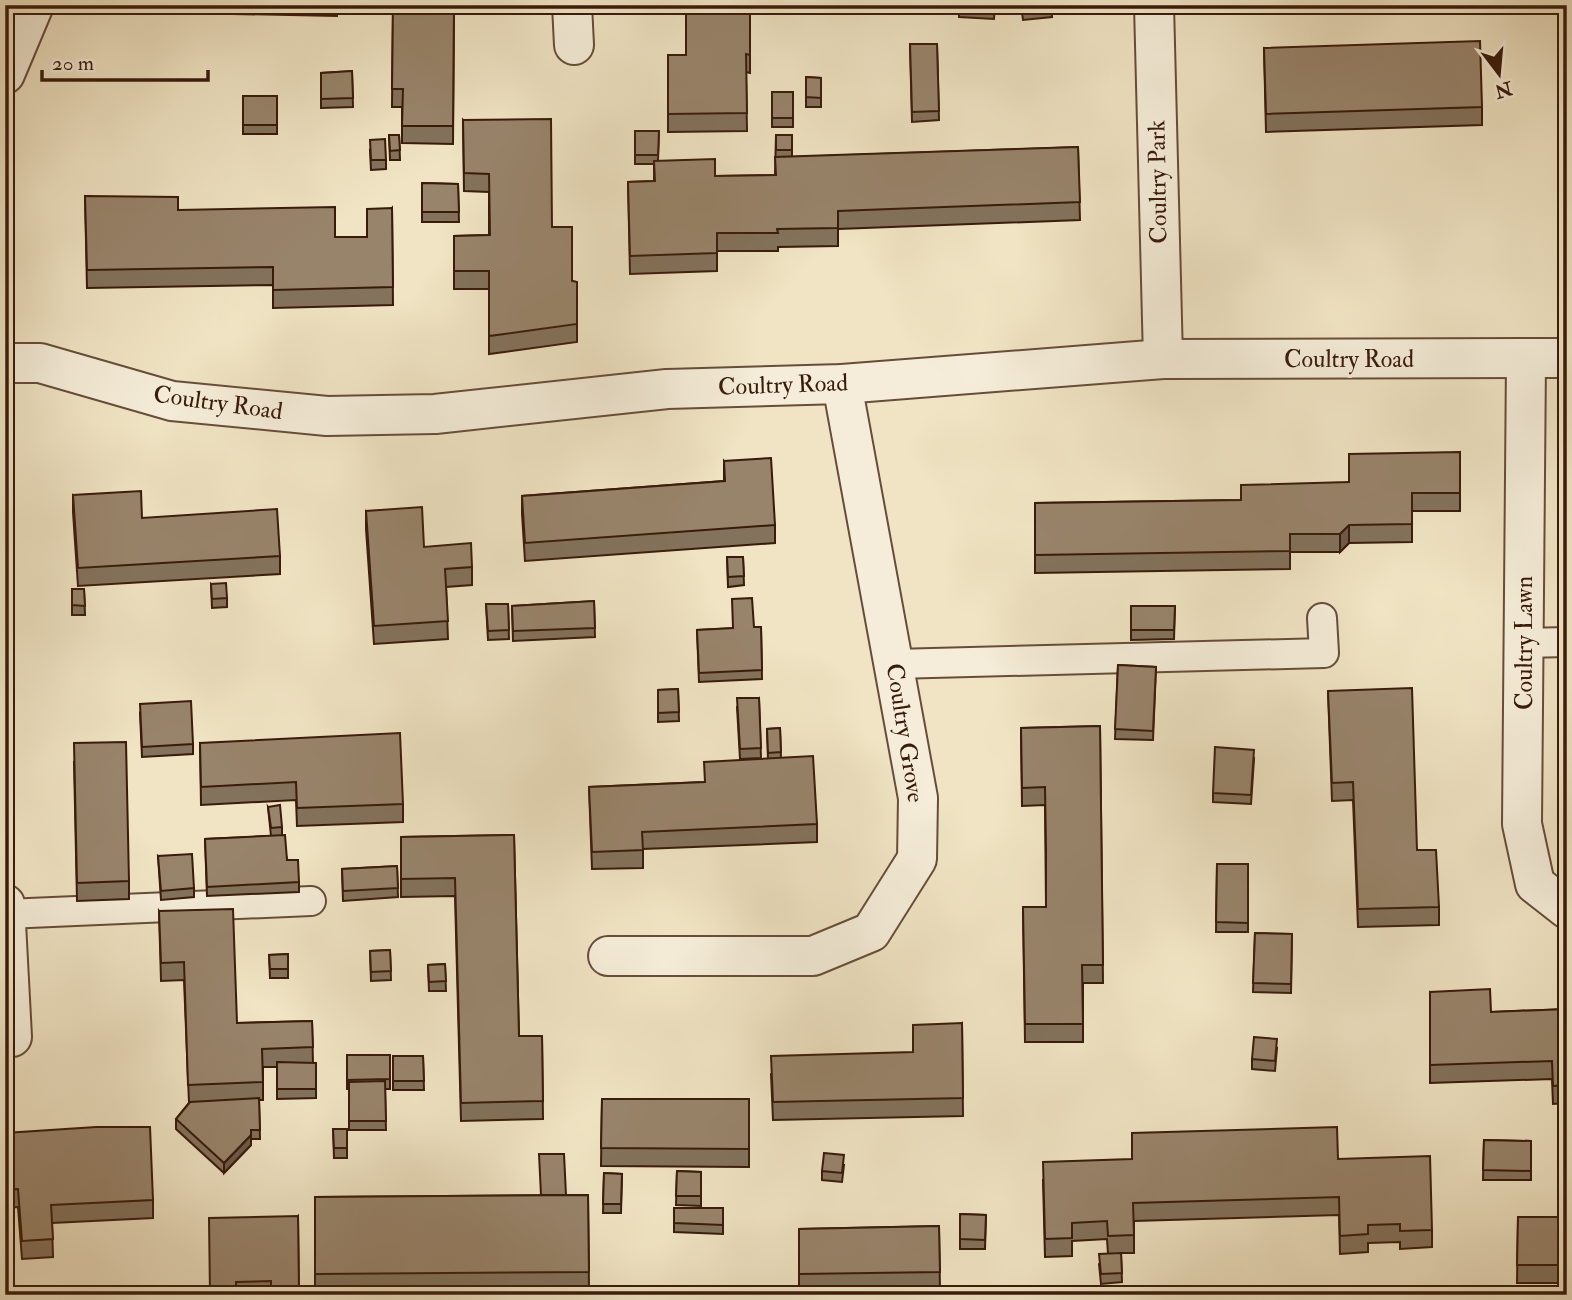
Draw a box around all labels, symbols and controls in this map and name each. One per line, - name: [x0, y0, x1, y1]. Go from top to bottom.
- scale bar: [42, 38, 208, 82]
- north arrow: [1464, 38, 1534, 108]
- text: 20 m: [52, 50, 94, 77]
- text: N: [1491, 75, 1516, 104]
- street label: Coultry Park: [1141, 119, 1175, 244]
- street label: Coultry Road: [1284, 344, 1414, 375]
- street label: Coultry Road: [717, 367, 849, 403]
- street label: Coultry Road: [151, 379, 285, 427]
- street label: Coultry Lawn: [1509, 576, 1540, 710]
- street label: Coultry Grove: [879, 661, 931, 805]

